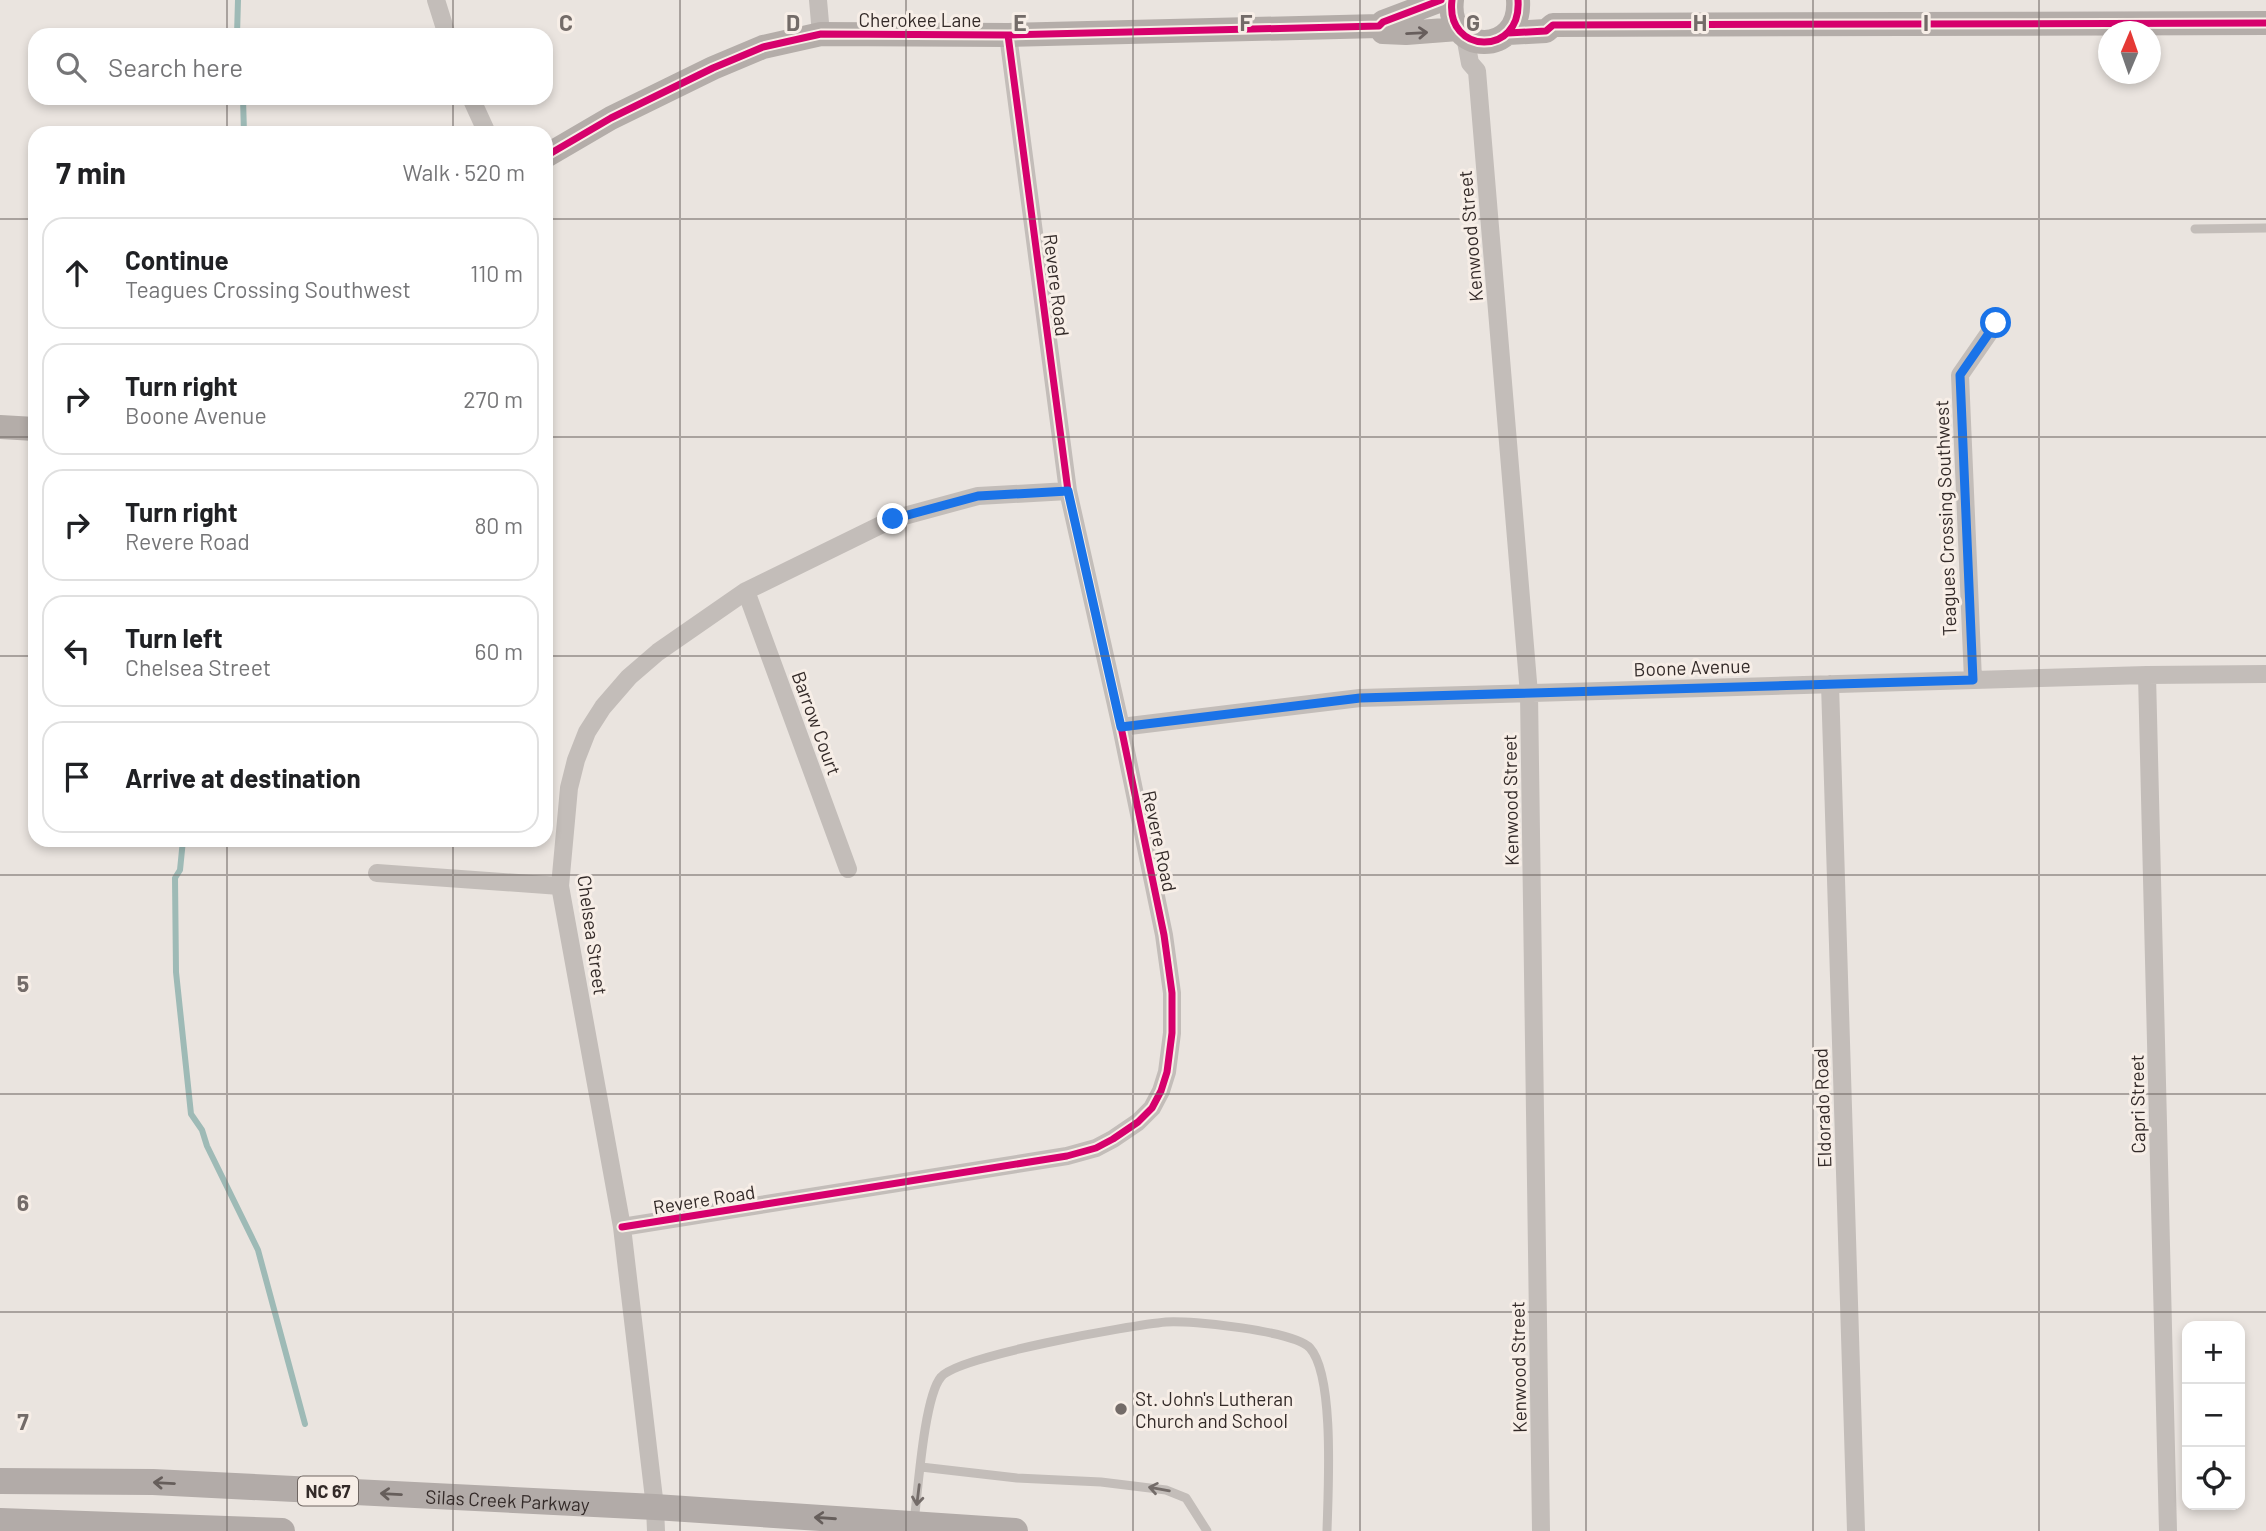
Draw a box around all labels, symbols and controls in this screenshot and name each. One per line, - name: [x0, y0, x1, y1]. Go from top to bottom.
- text: C: [559, 8, 573, 36]
- text: D: [786, 8, 800, 36]
- street label: Cherokee Lane: [859, 8, 981, 31]
- text: E: [1013, 8, 1027, 36]
- text: F: [1240, 8, 1253, 36]
- text: G: [1466, 8, 1480, 36]
- text: H: [1693, 8, 1707, 36]
- text: I: [1923, 8, 1929, 36]
- north arrow: [2098, 21, 2161, 84]
- one-way arrow: [1405, 26, 1428, 39]
- search box: [28, 28, 553, 105]
- icon: search: [52, 48, 90, 86]
- text: Search here: [108, 51, 243, 82]
- text: 7 min: [56, 154, 126, 190]
- text: Walk · 520 m: [403, 158, 525, 186]
- street label: Kenwood Street: [1453, 169, 1487, 303]
- street label: Revere Road: [1039, 232, 1075, 338]
- text: Continue: [125, 244, 229, 275]
- icon: ahead: [58, 254, 96, 292]
- text: 110 m: [470, 259, 523, 287]
- text: Teagues Crossing Southwest: [125, 275, 411, 303]
- route start: [1980, 307, 2011, 338]
- text: Turn right: [125, 370, 238, 401]
- icon: right: [58, 380, 96, 418]
- text: 270 m: [463, 385, 523, 413]
- street label: Teagues Crossing Southwest: [1929, 400, 1961, 636]
- text: Boone Avenue: [125, 401, 267, 429]
- text: Turn right: [125, 496, 238, 527]
- route end: [877, 503, 908, 534]
- icon: right: [58, 506, 96, 544]
- text: 80 m: [474, 511, 523, 539]
- text: Revere Road: [125, 527, 250, 555]
- text: Turn left: [125, 622, 223, 653]
- icon: left: [58, 632, 96, 670]
- text: 60 m: [475, 637, 523, 665]
- text: Chelsea Street: [125, 653, 271, 681]
- street label: Boone Avenue: [1633, 653, 1751, 681]
- street label: Barrow Court: [788, 668, 846, 778]
- street label: Kenwood Street: [1497, 734, 1523, 866]
- icon: arrive: [58, 758, 96, 796]
- text: Arrive at destination: [125, 762, 361, 793]
- street label: Revere Road: [1138, 788, 1182, 894]
- street label: Chelsea Street: [573, 874, 613, 996]
- text: 5: [17, 969, 29, 997]
- street label: Eldorado Road: [1808, 1048, 1836, 1168]
- street label: Capri Street: [2125, 1054, 2149, 1154]
- street label: Revere Road: [651, 1180, 757, 1218]
- text: 6: [17, 1188, 29, 1216]
- street label: Kenwood Street: [1505, 1301, 1531, 1433]
- map controls: [2182, 1321, 2245, 1510]
- button: +: [2182, 1321, 2245, 1384]
- button: −: [2182, 1384, 2245, 1447]
- place label: St. John's Lutheran Church and School: [1135, 1387, 1293, 1432]
- marker: St. John's Lutheran Church and School: [1113, 1401, 1129, 1417]
- text: 7: [17, 1407, 29, 1435]
- button: locate: [2182, 1447, 2245, 1510]
- one-way arrow: [153, 1476, 176, 1489]
- road number: NC 67: [298, 1476, 358, 1506]
- one-way arrow: [1148, 1482, 1171, 1495]
- street label: Silas Creek Parkway: [425, 1484, 590, 1515]
- one-way arrow: [911, 1484, 924, 1506]
- one-way arrow: [380, 1487, 403, 1500]
- one-way arrow: [814, 1511, 837, 1524]

